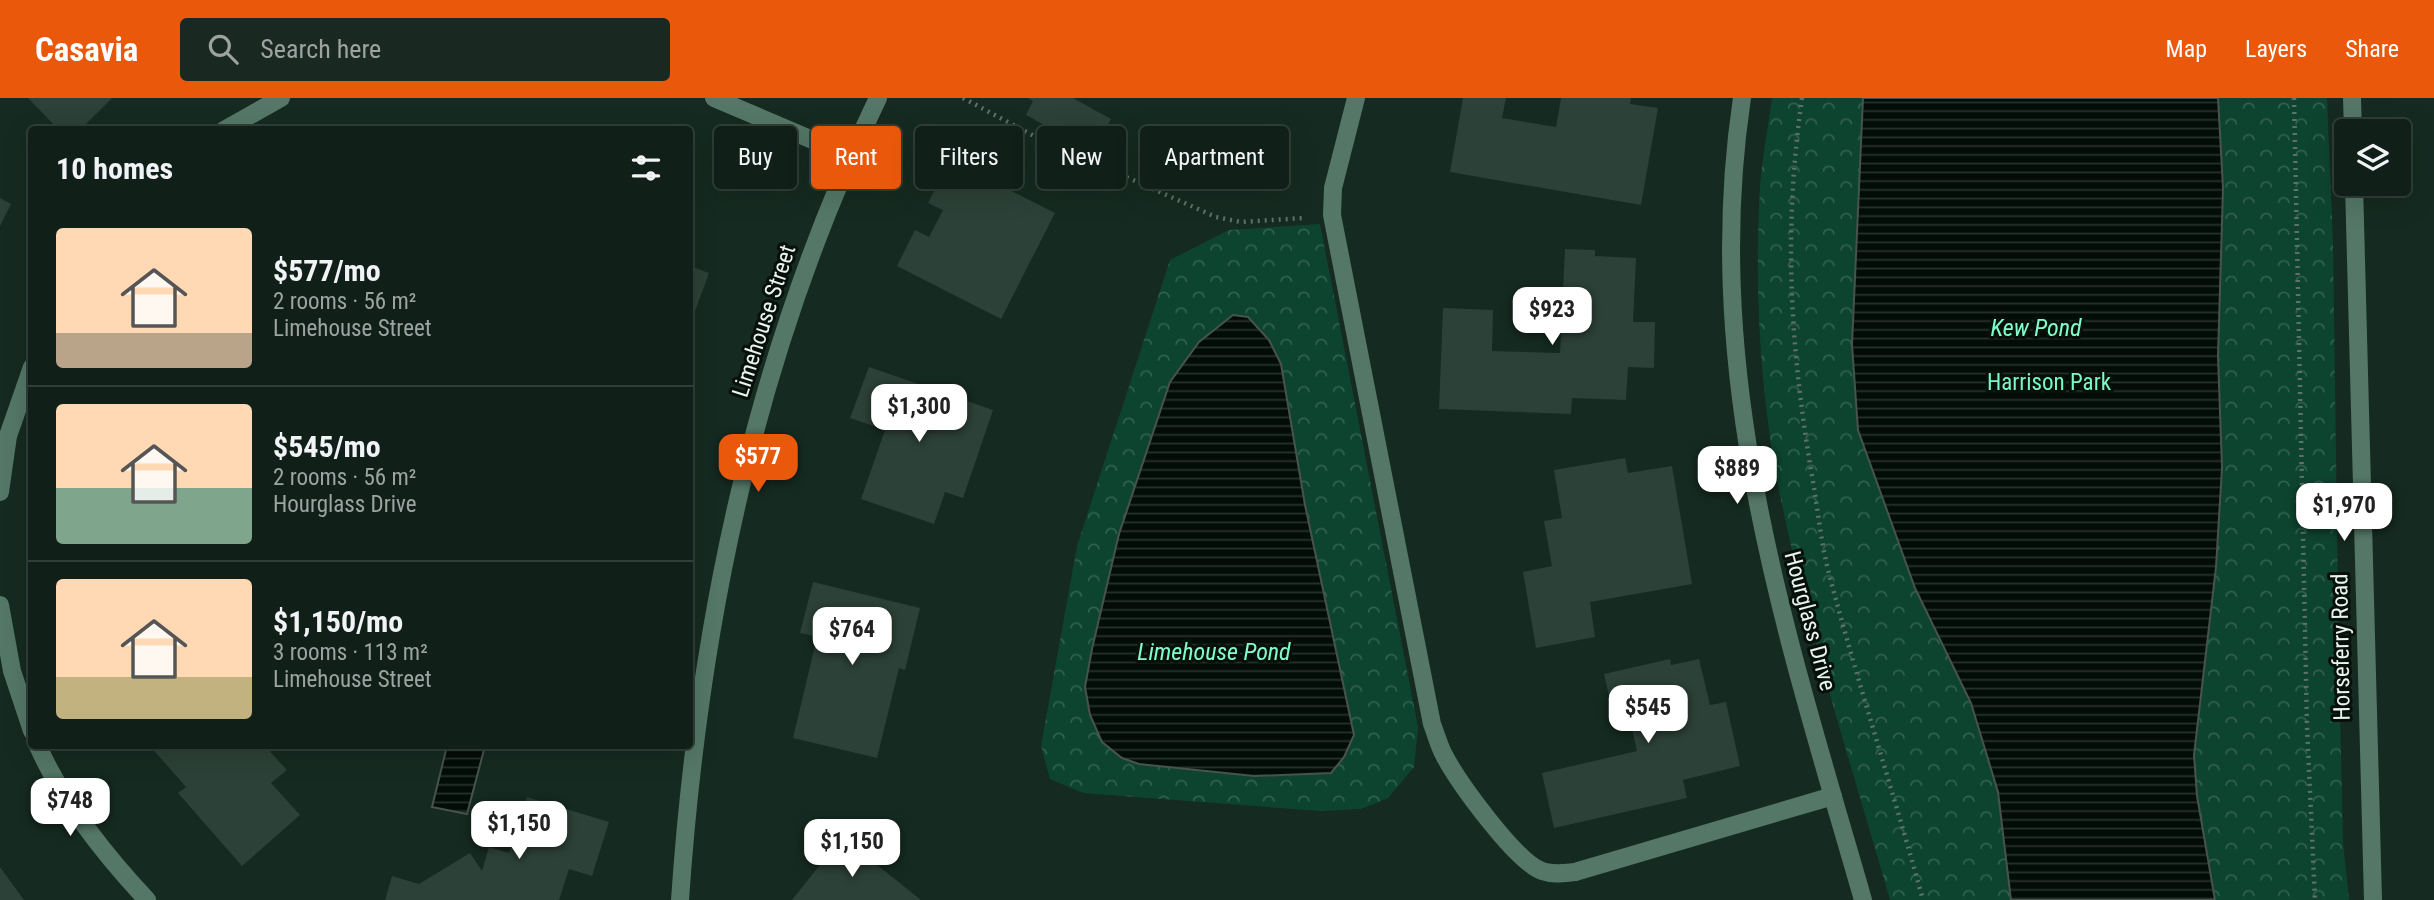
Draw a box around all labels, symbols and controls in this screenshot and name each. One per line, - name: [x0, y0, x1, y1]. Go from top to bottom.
- search box: [180, 18, 670, 81]
- text: Casavia: [35, 30, 138, 69]
- icon: search: [204, 30, 242, 68]
- text: Search here: [260, 34, 381, 64]
- text: Map: [2166, 35, 2207, 63]
- text: Layers: [2245, 35, 2307, 63]
- text: Share: [2345, 35, 2399, 63]
- map controls: [2334, 119, 2411, 196]
- button: layers: [2334, 119, 2411, 196]
- chip: Buy: [714, 126, 797, 189]
- chip: Rent: [811, 126, 901, 189]
- chip: Filters: [915, 126, 1023, 189]
- chip: New: [1037, 126, 1126, 189]
- chip: Apartment: [1140, 126, 1289, 189]
- icon: filters: [627, 149, 665, 187]
- text: 10 homes: [56, 151, 173, 186]
- street label: Limehouse Street: [727, 241, 801, 401]
- text: $577/mo: [273, 253, 381, 288]
- icon: home: [112, 256, 196, 340]
- text: 2 rooms · 56 m²: [273, 288, 416, 315]
- pin: $923: [1511, 288, 1593, 347]
- text: $923: [1529, 296, 1575, 323]
- water label: Kew Pond: [1990, 314, 2082, 342]
- text: Limehouse Street: [273, 315, 432, 342]
- park label: Harrison Park: [1987, 369, 2112, 396]
- pin: $1,300: [862, 384, 976, 444]
- text: $1,300: [887, 393, 951, 420]
- text: $545/mo: [273, 429, 381, 464]
- icon: home: [112, 432, 196, 516]
- pin: $577: [717, 434, 799, 494]
- text: $577: [735, 443, 781, 470]
- pin: $889: [1696, 446, 1778, 506]
- text: $889: [1714, 455, 1760, 482]
- text: 2 rooms · 56 m²: [273, 464, 416, 491]
- pin: $1,970: [2287, 484, 2401, 543]
- text: Hourglass Drive: [273, 491, 417, 518]
- text: $1,970: [2312, 492, 2376, 519]
- street label: Hourglass Drive: [1778, 548, 1842, 694]
- street label: Horseferry Road: [2326, 573, 2356, 721]
- text: $1,150/mo: [273, 604, 403, 639]
- icon: home: [112, 607, 196, 691]
- pin: $764: [811, 608, 893, 667]
- text: $764: [829, 616, 875, 643]
- water label: Limehouse Pond: [1137, 638, 1291, 666]
- text: 3 rooms · 113 m²: [273, 639, 428, 666]
- text: Limehouse Street: [273, 666, 432, 693]
- pin: $545: [1607, 686, 1689, 745]
- text: $545: [1625, 694, 1671, 721]
- pin: $748: [29, 778, 111, 838]
- text: $748: [47, 787, 93, 814]
- pin: $1,150: [462, 802, 576, 861]
- text: $1,150: [487, 810, 551, 837]
- pin: $1,150: [795, 820, 909, 879]
- text: $1,150: [820, 828, 884, 855]

